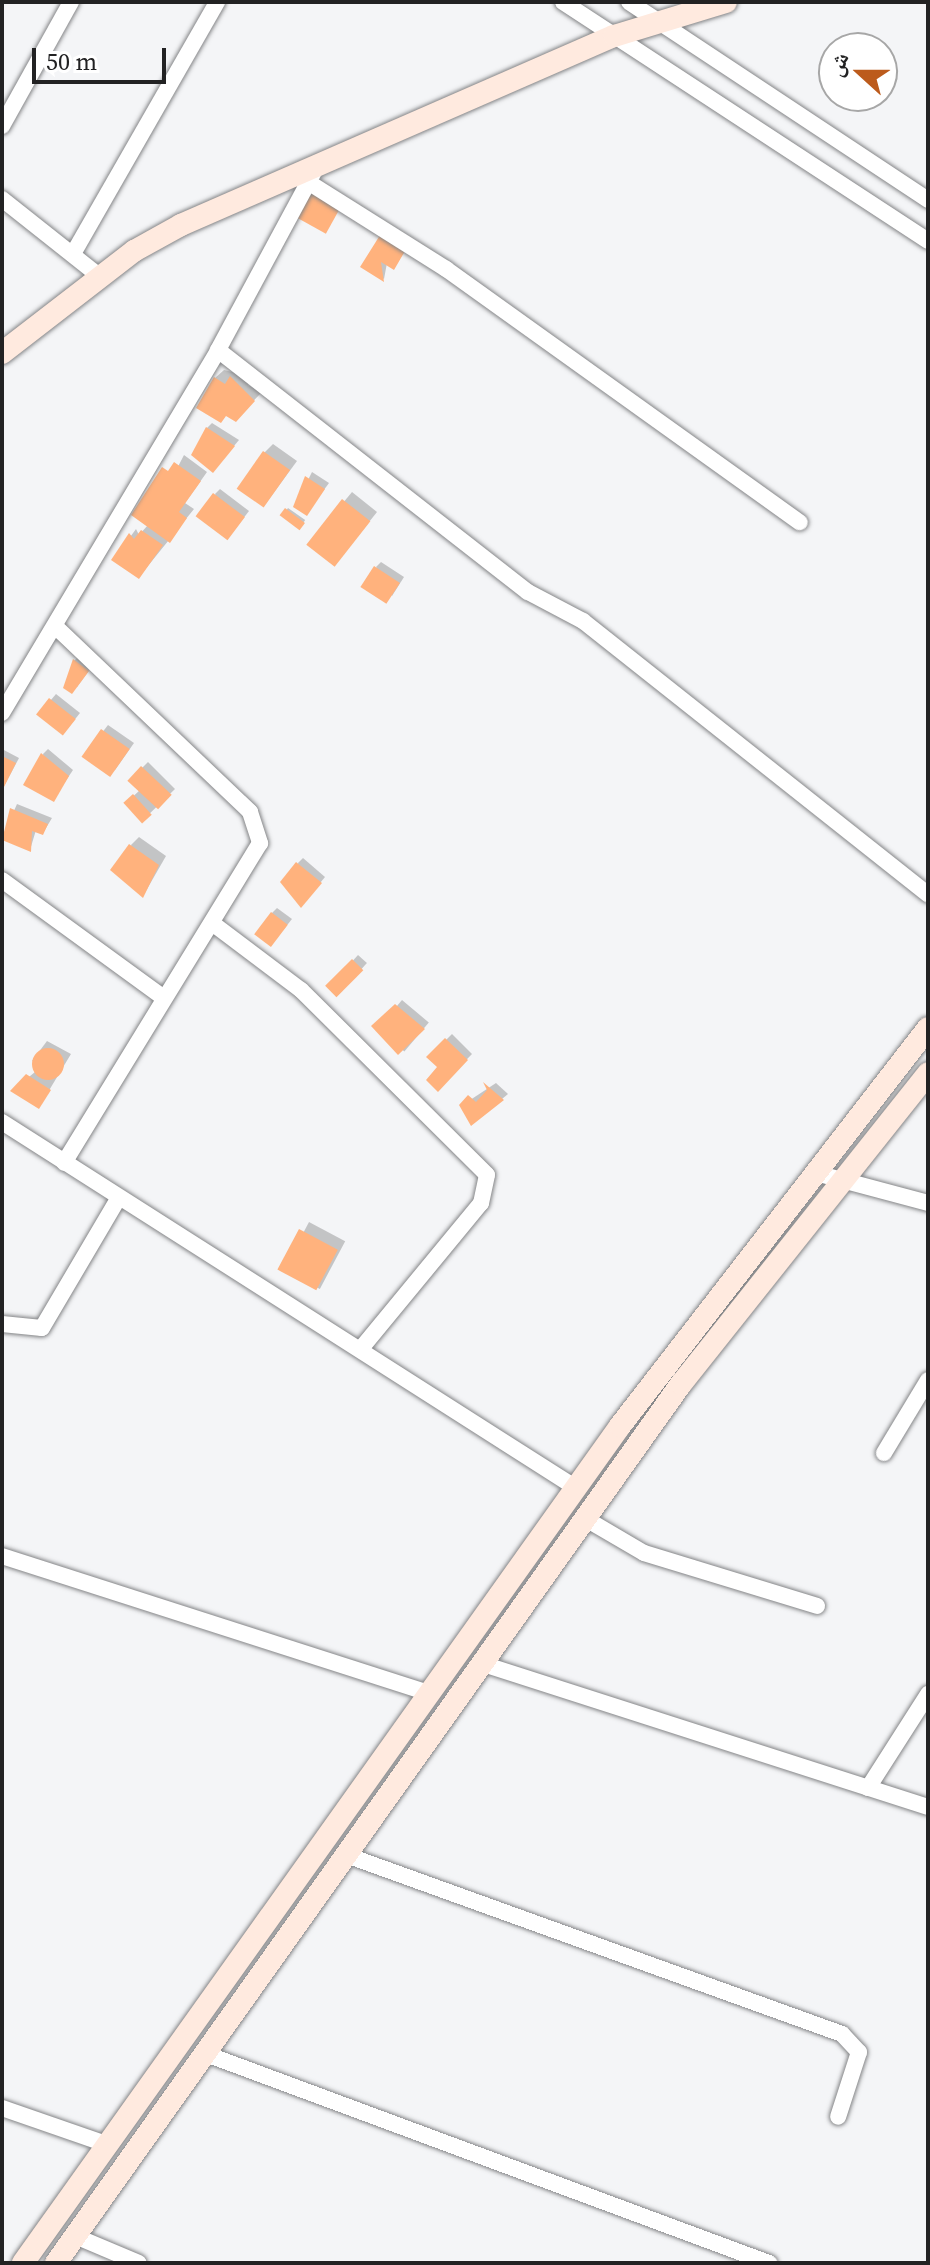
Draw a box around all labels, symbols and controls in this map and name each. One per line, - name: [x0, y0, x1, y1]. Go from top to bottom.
- scale bar: [36, 32, 170, 82]
- north arrow: [818, 32, 898, 112]
- text: 50 m: [46, 45, 97, 78]
- text: ش: [819, 48, 856, 80]

